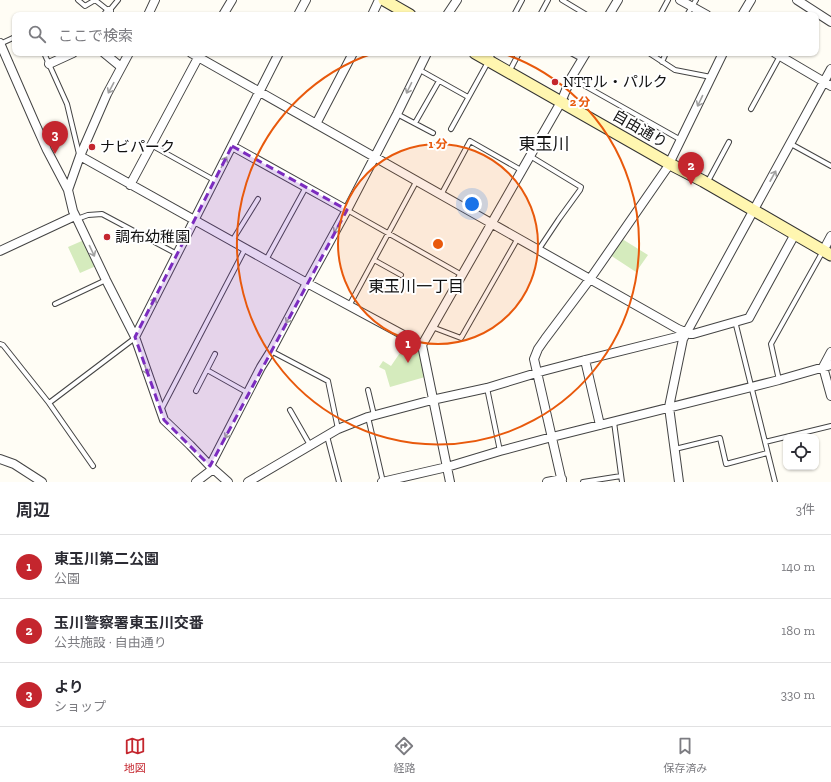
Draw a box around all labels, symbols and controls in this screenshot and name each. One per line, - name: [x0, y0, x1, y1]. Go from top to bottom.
- search box: [12, 12, 819, 56]
- icon: search: [26, 23, 48, 45]
- text: ここで検索: [58, 27, 133, 45]
- place label: NTTル・パルク: [563, 73, 668, 91]
- marker: NTTル・パルク: [550, 77, 560, 87]
- one-way arrow: [106, 81, 114, 93]
- one-way arrow: [405, 82, 412, 94]
- text: 2 分: [570, 95, 590, 109]
- one-way arrow: [696, 95, 703, 107]
- street label: 自由通り: [610, 106, 670, 152]
- pin: 3: [42, 121, 68, 154]
- district label: 東玉川: [519, 134, 570, 154]
- text: 1 分: [428, 137, 448, 151]
- place label: ナビパーク: [100, 138, 175, 156]
- marker: ナビパーク: [87, 142, 97, 152]
- pin: 2: [678, 152, 704, 185]
- one-way arrow: [221, 156, 228, 168]
- one-way arrow: [769, 170, 777, 182]
- your location: [462, 194, 482, 214]
- one-way arrow: [332, 222, 340, 234]
- place label: 調布幼稚園: [115, 228, 190, 246]
- marker: 調布幼稚園: [102, 232, 112, 242]
- centre of rings: [431, 237, 445, 251]
- one-way arrow: [89, 245, 96, 257]
- district label: 東玉川一丁目: [368, 277, 464, 296]
- one-way arrow: [150, 297, 157, 309]
- one-way arrow: [284, 311, 292, 323]
- pin: 1: [395, 330, 421, 363]
- one-way arrow: [143, 363, 150, 376]
- one-way arrow: [224, 426, 231, 438]
- map controls: [783, 434, 819, 470]
- button: locate: [783, 434, 819, 470]
- text: 周辺: [16, 500, 50, 520]
- text: 3件: [796, 502, 815, 517]
- text: 東玉川第二公園: [54, 550, 159, 568]
- text: 1: [26, 559, 32, 574]
- text: 140 m: [781, 559, 815, 574]
- text: 公園: [54, 571, 80, 586]
- text: 玉川警察署東玉川交番: [54, 614, 204, 632]
- text: 2: [26, 623, 32, 638]
- text: 180 m: [781, 623, 815, 638]
- text: 公共施設 · 自由通り: [54, 635, 167, 650]
- text: より: [54, 678, 84, 696]
- text: 3: [26, 687, 32, 702]
- text: 330 m: [781, 687, 815, 702]
- text: ショップ: [54, 699, 106, 714]
- tab: 地図: [124, 735, 146, 775]
- tab: 経路: [393, 735, 415, 775]
- tab: 保存済み: [663, 735, 707, 775]

